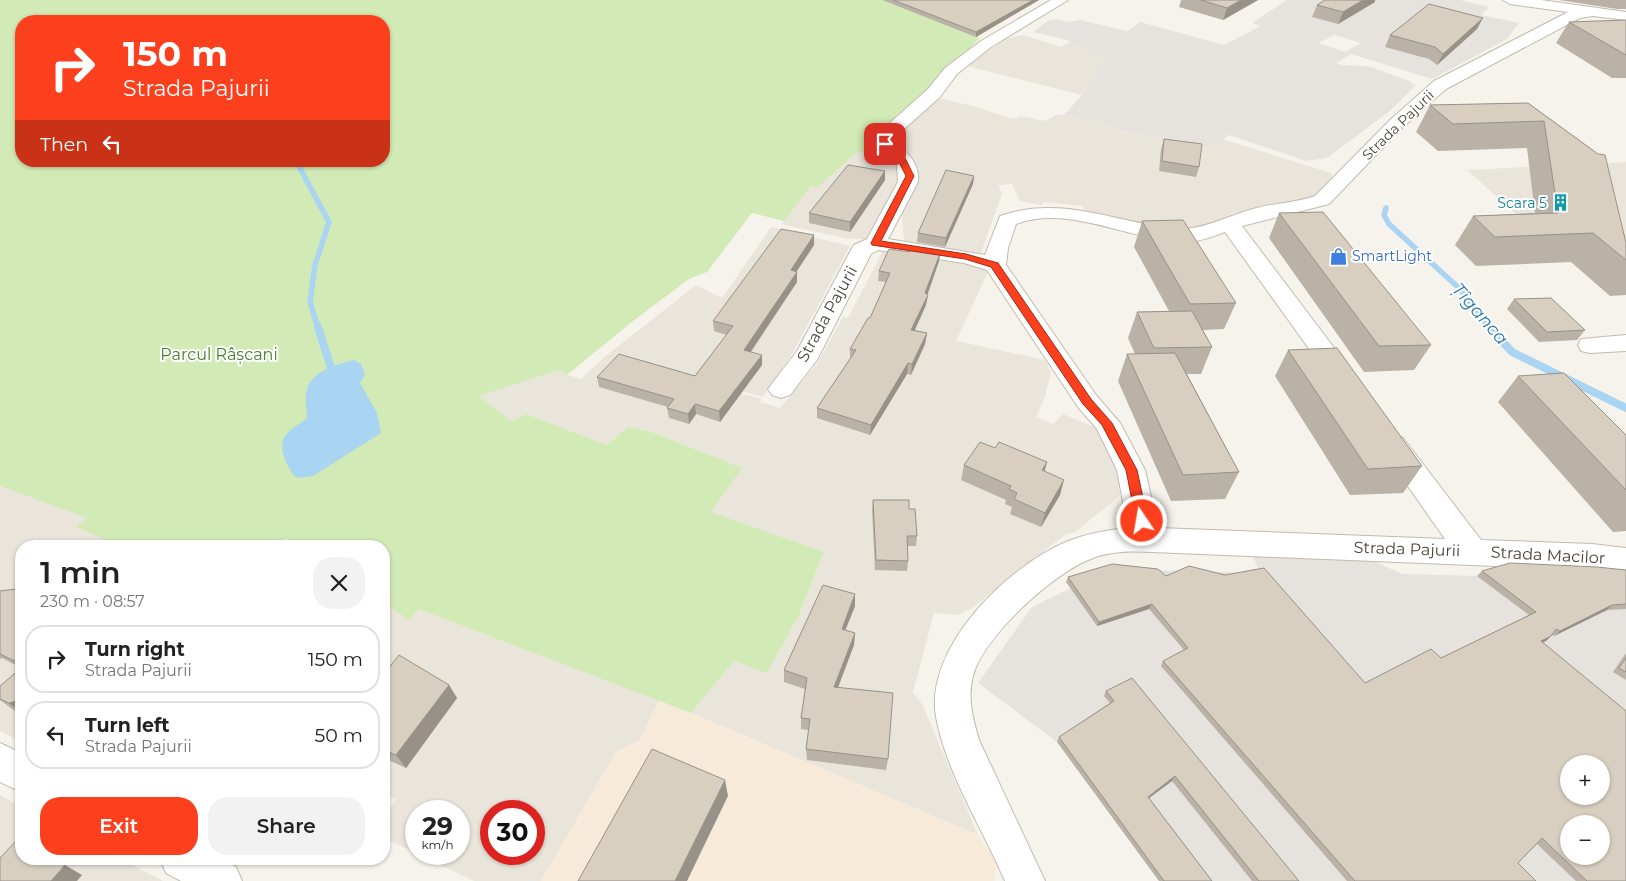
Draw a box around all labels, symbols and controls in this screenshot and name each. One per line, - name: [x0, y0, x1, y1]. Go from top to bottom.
- text: 150 m: [123, 32, 228, 75]
- icon: right: [40, 35, 105, 100]
- text: Strada Pajurii: [123, 75, 270, 102]
- street label: Strada Pajurii: [1358, 86, 1438, 164]
- pin: [864, 123, 906, 165]
- icon: left: [98, 130, 126, 158]
- icon: arrive: [871, 130, 899, 158]
- text: Then: [40, 133, 88, 156]
- building icon: Scara 5: [1551, 193, 1571, 213]
- place label: Scara 5: [1497, 194, 1547, 212]
- shop icon: SmartLight: [1328, 246, 1348, 266]
- place label: SmartLight: [1352, 247, 1432, 265]
- street label: Strada Pajurii: [793, 263, 861, 365]
- water label: Țîganca: [1446, 279, 1513, 350]
- park label: Parcul Râșcani: [160, 345, 278, 365]
- position arrow: [1115, 494, 1167, 546]
- street label: Strada Pajurii: [1353, 538, 1461, 560]
- street label: Strada Macilor: [1490, 543, 1606, 567]
- text: 1 min: [40, 554, 121, 591]
- button: close: [313, 557, 365, 609]
- text: 230 m · 08:57: [40, 592, 145, 611]
- text: Turn right: [85, 638, 185, 661]
- icon: right: [42, 645, 70, 673]
- text: 150 m: [308, 648, 363, 671]
- text: Strada Pajurii: [85, 661, 192, 680]
- text: Turn left: [85, 714, 170, 737]
- icon: left: [42, 721, 70, 749]
- text: 50 m: [315, 724, 363, 747]
- text: Strada Pajurii: [85, 737, 192, 756]
- map controls: [1560, 755, 1610, 865]
- button: +: [1560, 755, 1610, 805]
- button: Exit: [40, 797, 198, 855]
- button: Share: [208, 797, 365, 855]
- speed limit sign: 30: [480, 800, 545, 865]
- text: 29: [422, 811, 453, 841]
- button: −: [1560, 815, 1610, 865]
- text: km/h: [421, 837, 454, 852]

